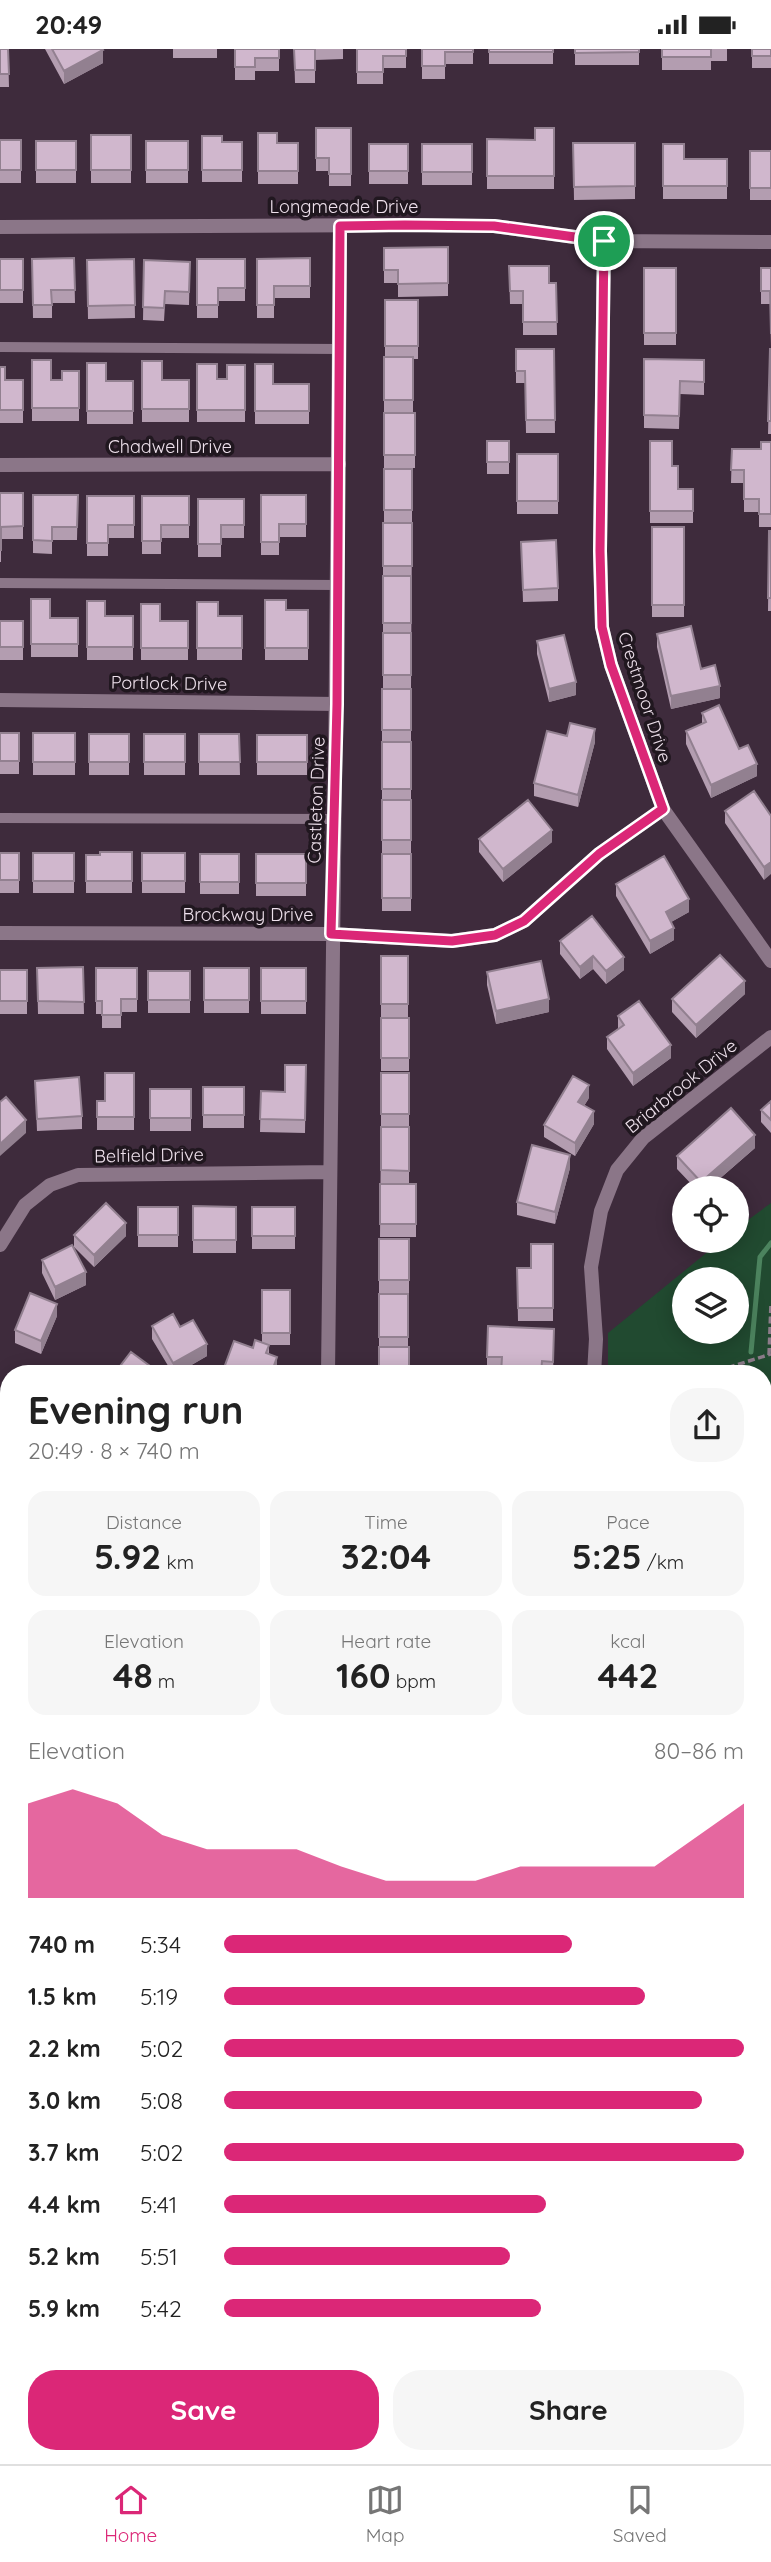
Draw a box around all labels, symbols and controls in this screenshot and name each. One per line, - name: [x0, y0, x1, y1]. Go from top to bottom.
- text: 20:49: [35, 8, 102, 41]
- street label: Longmeade Drive: [270, 195, 418, 218]
- pin: [574, 211, 634, 271]
- icon: arrive: [585, 222, 623, 260]
- street label: Chadwell Drive: [108, 435, 232, 458]
- street label: Crestmoor Drive: [613, 629, 677, 765]
- street label: Portlock Drive: [111, 670, 227, 696]
- street label: Castleton Drive: [302, 736, 330, 864]
- street label: Brockway Drive: [182, 903, 314, 926]
- street label: Briarbrook Drive: [620, 1034, 742, 1138]
- street label: Belfield Drive: [94, 1143, 204, 1167]
- map controls: [672, 1176, 749, 1344]
- button: locate: [672, 1176, 749, 1253]
- button: layers: [672, 1267, 749, 1344]
- text: Evening run: [28, 1386, 243, 1434]
- button: share: [670, 1388, 744, 1462]
- text: 20:49 · 8 × 740 m: [28, 1436, 200, 1465]
- text: Distance: [106, 1510, 182, 1534]
- text: Time: [364, 1510, 408, 1534]
- text: Pace: [606, 1510, 650, 1534]
- text: 5.92: [94, 1534, 161, 1578]
- text: 32:04: [341, 1534, 431, 1578]
- text: 5:25: [572, 1534, 642, 1578]
- text: km: [161, 1550, 194, 1574]
- text: /km: [642, 1550, 684, 1574]
- text: Elevation: [104, 1629, 184, 1653]
- text: Heart rate: [341, 1629, 431, 1653]
- text: kcal: [610, 1629, 646, 1653]
- text: 48: [113, 1653, 153, 1697]
- text: 160: [336, 1653, 390, 1697]
- text: 442: [597, 1653, 659, 1697]
- text: m: [153, 1669, 175, 1693]
- text: bpm: [390, 1669, 436, 1693]
- text: Elevation: [28, 1736, 125, 1765]
- text: 80–86 m: [654, 1736, 744, 1765]
- text: 740 m: [28, 1930, 95, 1959]
- text: 5:34: [140, 1930, 181, 1959]
- text: 1.5 km: [28, 1982, 97, 2011]
- text: 5:19: [140, 1982, 178, 2011]
- text: 2.2 km: [28, 2034, 101, 2063]
- text: 5:02: [140, 2034, 183, 2063]
- text: 3.0 km: [28, 2086, 101, 2115]
- text: 5:08: [140, 2086, 183, 2115]
- text: 3.7 km: [28, 2138, 99, 2167]
- text: 5:02: [140, 2138, 183, 2167]
- text: 4.4 km: [28, 2190, 101, 2219]
- text: 5:41: [140, 2190, 177, 2219]
- text: 5.2 km: [28, 2242, 100, 2271]
- text: 5:51: [140, 2242, 178, 2271]
- text: 5.9 km: [28, 2294, 100, 2323]
- text: 5:42: [140, 2294, 182, 2323]
- button: Save: [28, 2370, 379, 2450]
- button: Share: [393, 2370, 744, 2450]
- tab: Home: [104, 2481, 157, 2547]
- tab: Map: [366, 2481, 404, 2547]
- tab: Saved: [613, 2481, 667, 2547]

